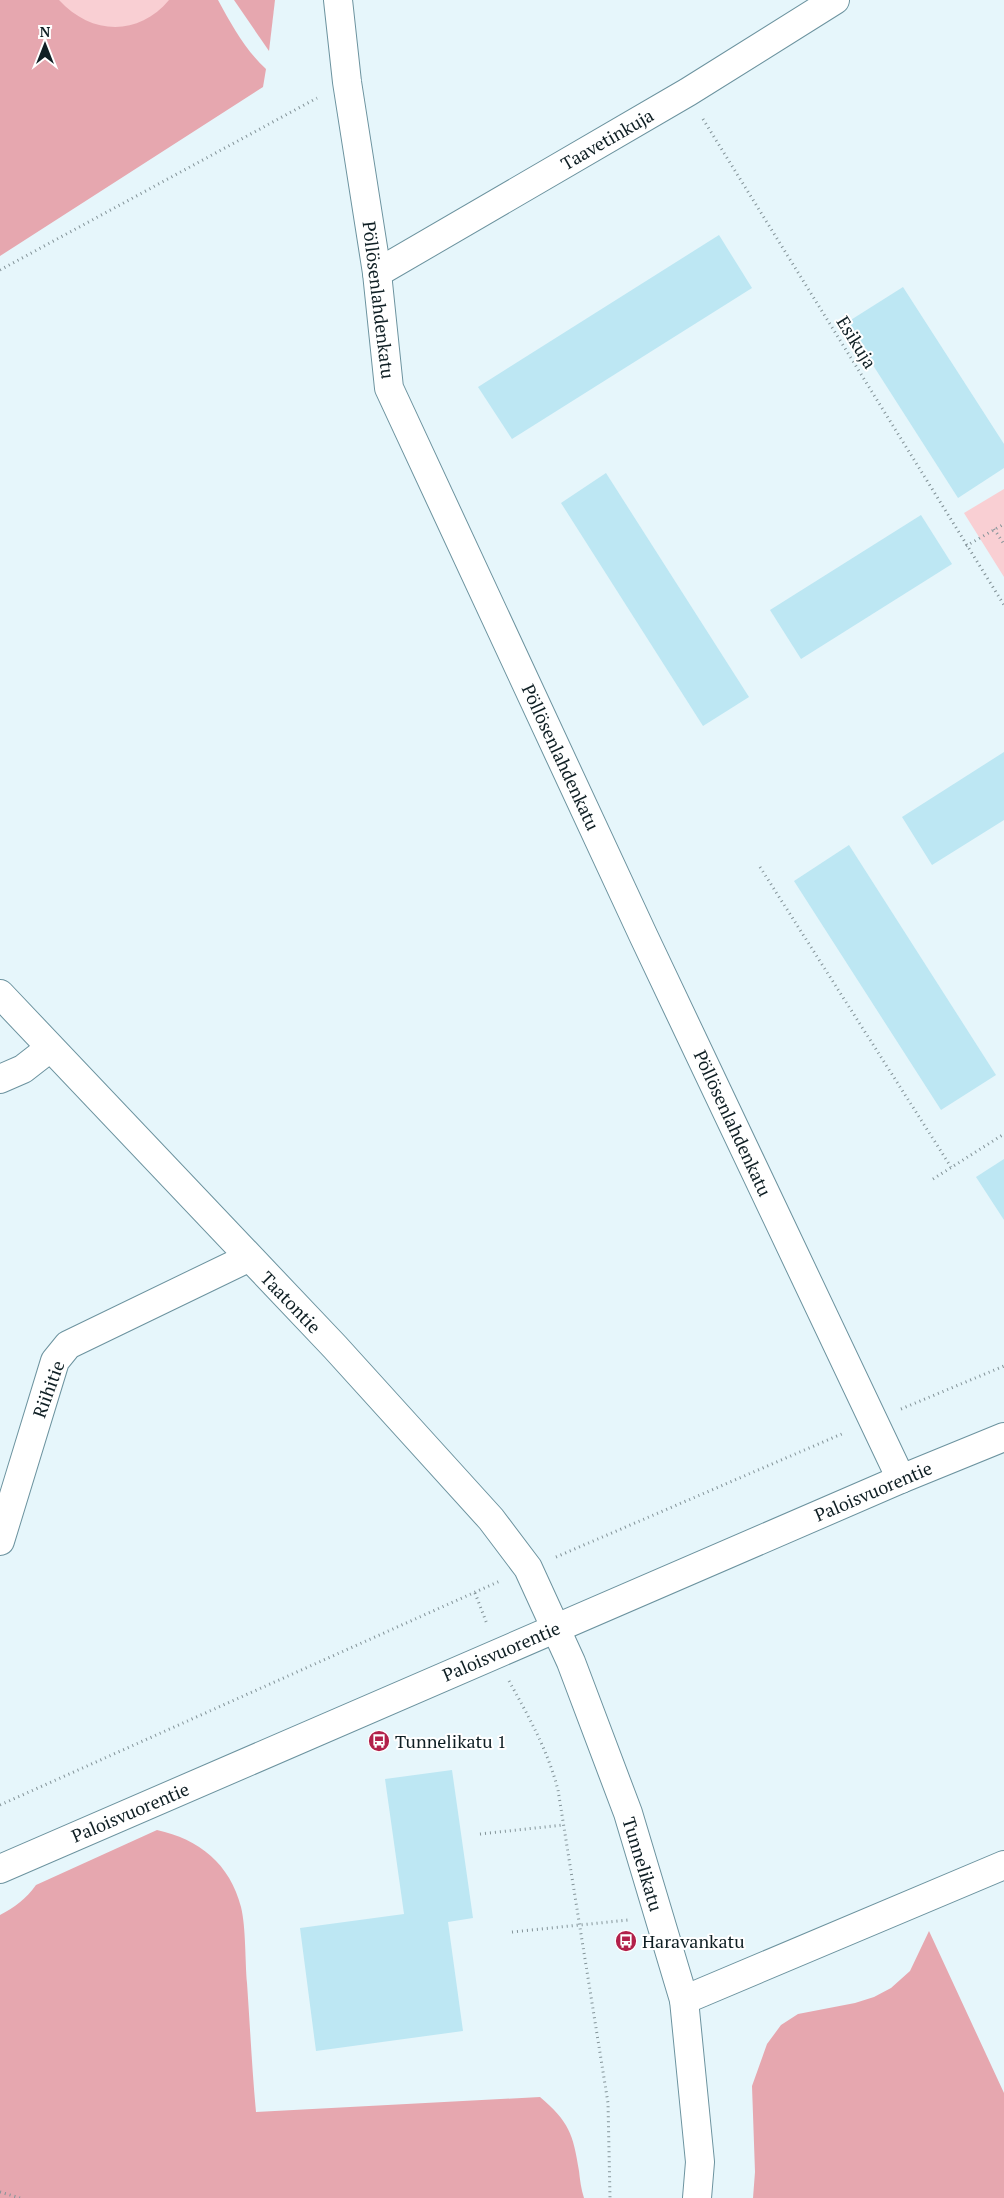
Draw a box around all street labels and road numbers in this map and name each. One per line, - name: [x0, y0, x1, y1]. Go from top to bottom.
- street label: Taavetinkuja: [556, 103, 658, 175]
- street label: Pöllösenlahdenkatu: [357, 220, 401, 380]
- street label: Esikuja: [832, 311, 882, 373]
- street label: Pöllösenlahdenkatu: [517, 680, 605, 834]
- street label: Pöllösenlahdenkatu: [689, 1046, 777, 1200]
- street label: Taatontie: [256, 1266, 326, 1338]
- street label: Riihitie: [27, 1357, 69, 1421]
- street label: Paloisvuorentie: [810, 1455, 936, 1527]
- street label: Paloisvuorentie: [438, 1615, 564, 1687]
- street label: Paloisvuorentie: [67, 1776, 193, 1848]
- street label: Tunnelikatu: [617, 1814, 669, 1914]

